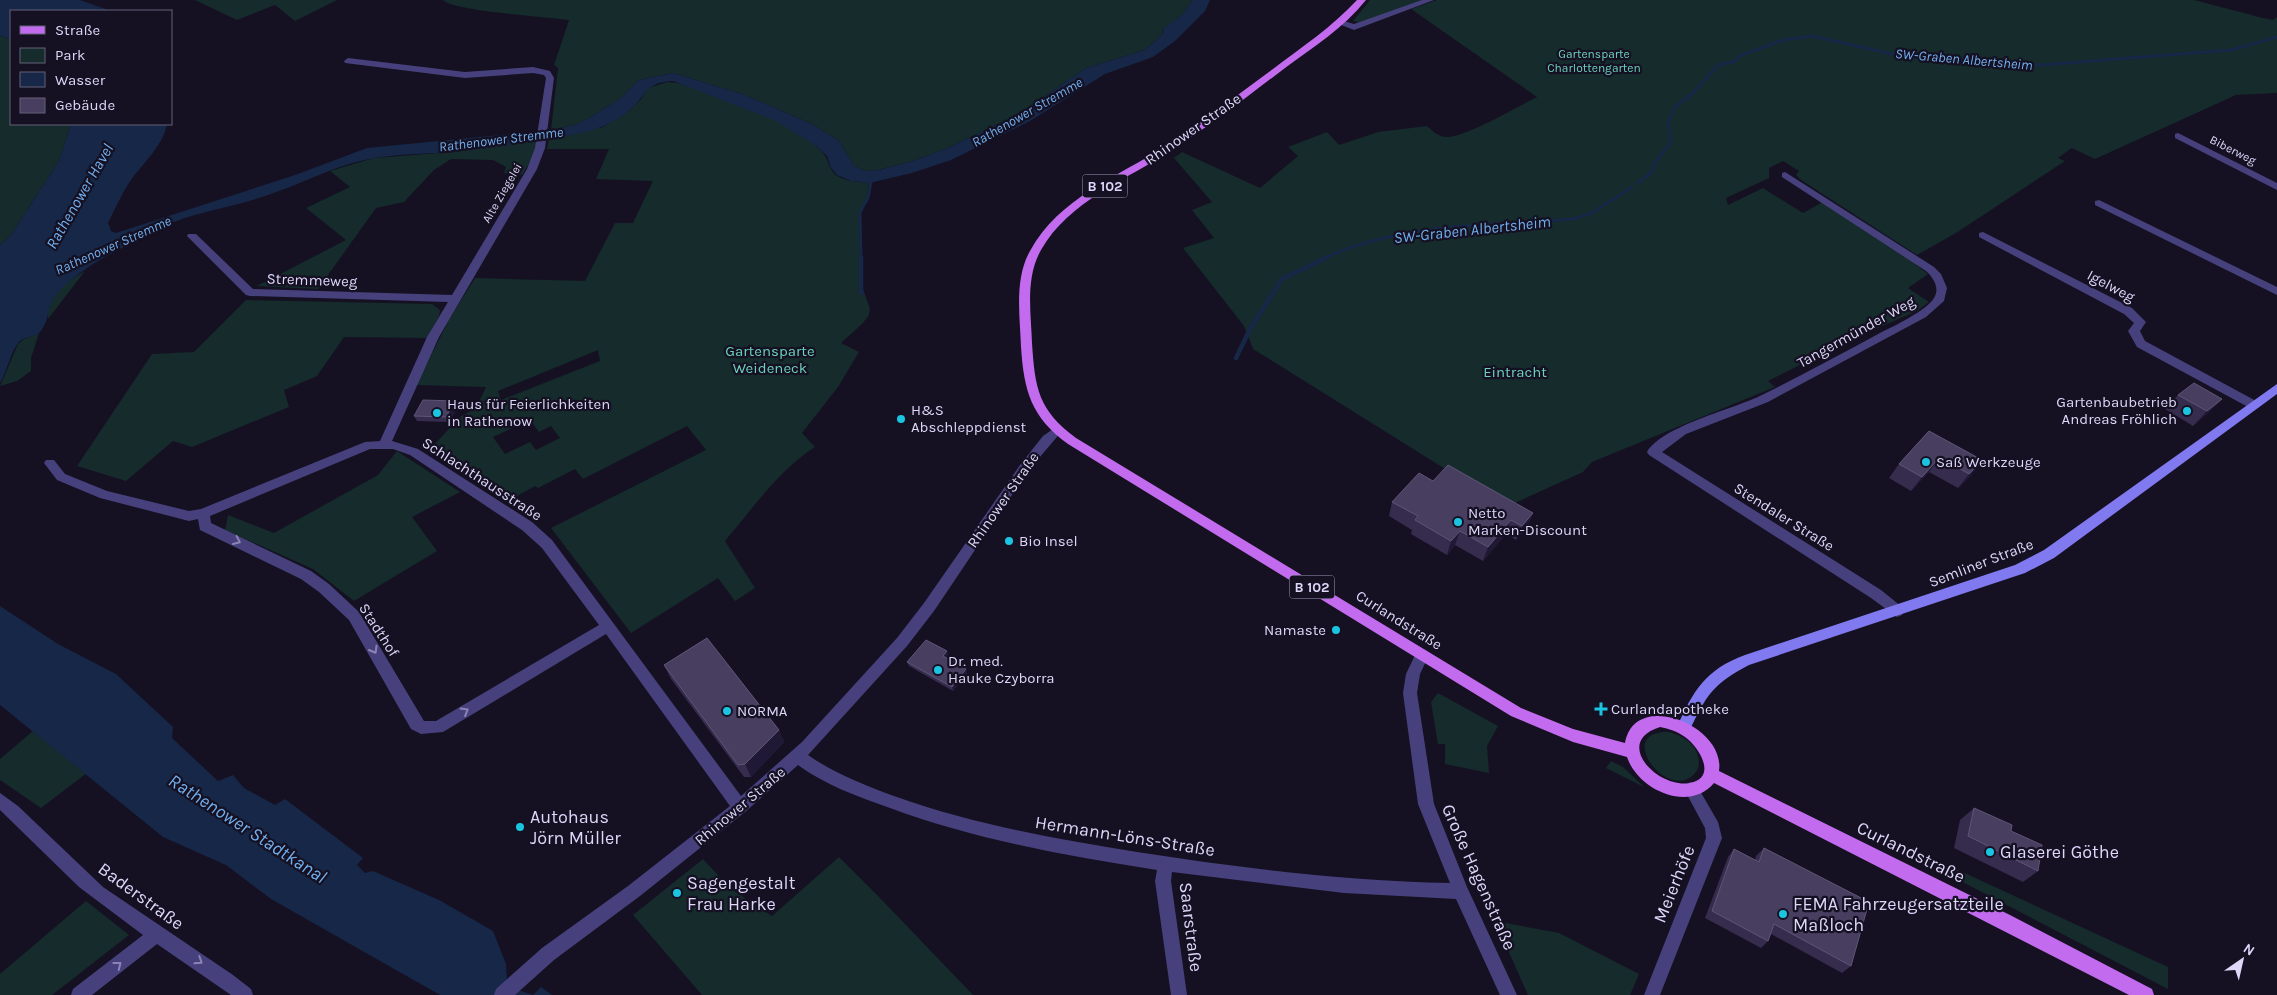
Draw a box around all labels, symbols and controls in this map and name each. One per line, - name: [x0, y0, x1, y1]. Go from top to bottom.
- legend: [10, 10, 172, 125]
- text: Straße: [55, 21, 100, 39]
- water label: SW-Graben Albertsheim: [1894, 45, 2034, 74]
- text: Park: [55, 46, 85, 64]
- park label: Gartensparte Charlottengarten: [1547, 47, 1641, 75]
- text: Wasser: [55, 71, 106, 89]
- water label: Rathenower Stremme: [969, 74, 1086, 151]
- street label: Rhinower Straße: [1142, 89, 1244, 169]
- text: Gebäude: [55, 96, 115, 114]
- water label: Rathenower Stremme: [438, 123, 565, 156]
- street label: Biberweg: [2207, 132, 2259, 168]
- water label: Rathenower Havel: [42, 140, 117, 252]
- street label: Alte Ziegelei: [479, 161, 525, 225]
- road number: B 102: [1082, 175, 1128, 198]
- water label: Rathenower Stremme: [53, 212, 174, 279]
- water label: SW-Graben Albertsheim: [1393, 212, 1552, 247]
- street label: Igelweg: [2084, 266, 2138, 306]
- street label: Stremmeweg: [266, 269, 358, 291]
- street label: Tangermünder Weg: [1794, 292, 1919, 372]
- park label: Gartensparte Weideneck: [725, 342, 815, 377]
- park label: Eintracht: [1483, 363, 1547, 381]
- place label: Gartenbaubetrieb Andreas Fröhlich: [2056, 393, 2177, 428]
- place label: Haus für Feierlichkeiten in Rathenow: [447, 395, 610, 430]
- place label: H&S Abschleppdienst: [911, 401, 1027, 436]
- marker: Gartenbaubetrieb Andreas Fröhlich: [2181, 405, 2193, 417]
- marker: Haus für Feierlichkeiten in Rathenow: [431, 407, 443, 419]
- marker: H&S Abschleppdienst: [895, 413, 907, 425]
- street label: Schlachthausstraße: [419, 434, 545, 524]
- street label: Rhinower Straße: [963, 449, 1043, 551]
- place label: Saß Werkzeuge: [1936, 453, 2041, 471]
- marker: Saß Werkzeuge: [1920, 456, 1932, 468]
- street label: Stendaler Straße: [1731, 479, 1837, 555]
- place label: Netto Marken-Discount: [1468, 504, 1587, 539]
- marker: Netto Marken-Discount: [1452, 516, 1464, 528]
- place label: Bio Insel: [1019, 532, 1078, 550]
- one-way arrow: [232, 535, 241, 546]
- marker: Bio Insel: [1003, 535, 1015, 547]
- street label: Semliner Straße: [1926, 535, 2036, 591]
- road number: B 102: [1290, 576, 1334, 598]
- street label: Curlandstraße: [1353, 586, 1445, 654]
- street label: Stadthof: [355, 600, 403, 661]
- place label: Namaste: [1264, 621, 1326, 639]
- marker: Namaste: [1330, 624, 1342, 636]
- one-way arrow: [368, 645, 378, 654]
- place label: Dr. med. Hauke Czyborra: [948, 652, 1055, 687]
- marker: Dr. med. Hauke Czyborra: [932, 664, 944, 676]
- place label: Curlandapotheke: [1611, 700, 1729, 718]
- place label: NORMA: [737, 702, 788, 720]
- marker: Curlandapotheke: [1595, 703, 1607, 715]
- marker: NORMA: [721, 705, 733, 717]
- one-way arrow: [459, 707, 468, 717]
- street label: Rhinower Straße: [691, 763, 789, 849]
- water label: Rathenower Stadtkanal: [164, 770, 331, 888]
- street label: Große Hagenstraße: [1437, 801, 1521, 953]
- place label: Autohaus Jörn Müller: [530, 806, 621, 849]
- street label: Hermann-Löns-Straße: [1034, 811, 1216, 861]
- street label: Curlandstraße: [1853, 816, 1969, 888]
- marker: Autohaus Jörn Müller: [514, 821, 526, 833]
- place label: Glaserei Göthe: [2000, 841, 2119, 863]
- street label: Meierhöfe: [1648, 842, 1700, 926]
- marker: Glaserei Göthe: [1984, 846, 1996, 858]
- street label: Baderstraße: [94, 858, 188, 934]
- place label: Sagengestalt Frau Harke: [687, 872, 796, 915]
- street label: Saarstraße: [1175, 881, 1207, 973]
- marker: Sagengestalt Frau Harke: [671, 887, 683, 899]
- place label: FEMA Fahrzeugersatzteile Maßloch: [1793, 893, 2004, 936]
- marker: FEMA Fahrzeugersatzteile Maßloch: [1777, 908, 1789, 920]
- north arrow: [2217, 935, 2267, 985]
- text: N: [2240, 940, 2258, 959]
- one-way arrow: [193, 954, 202, 964]
- one-way arrow: [112, 963, 121, 971]

